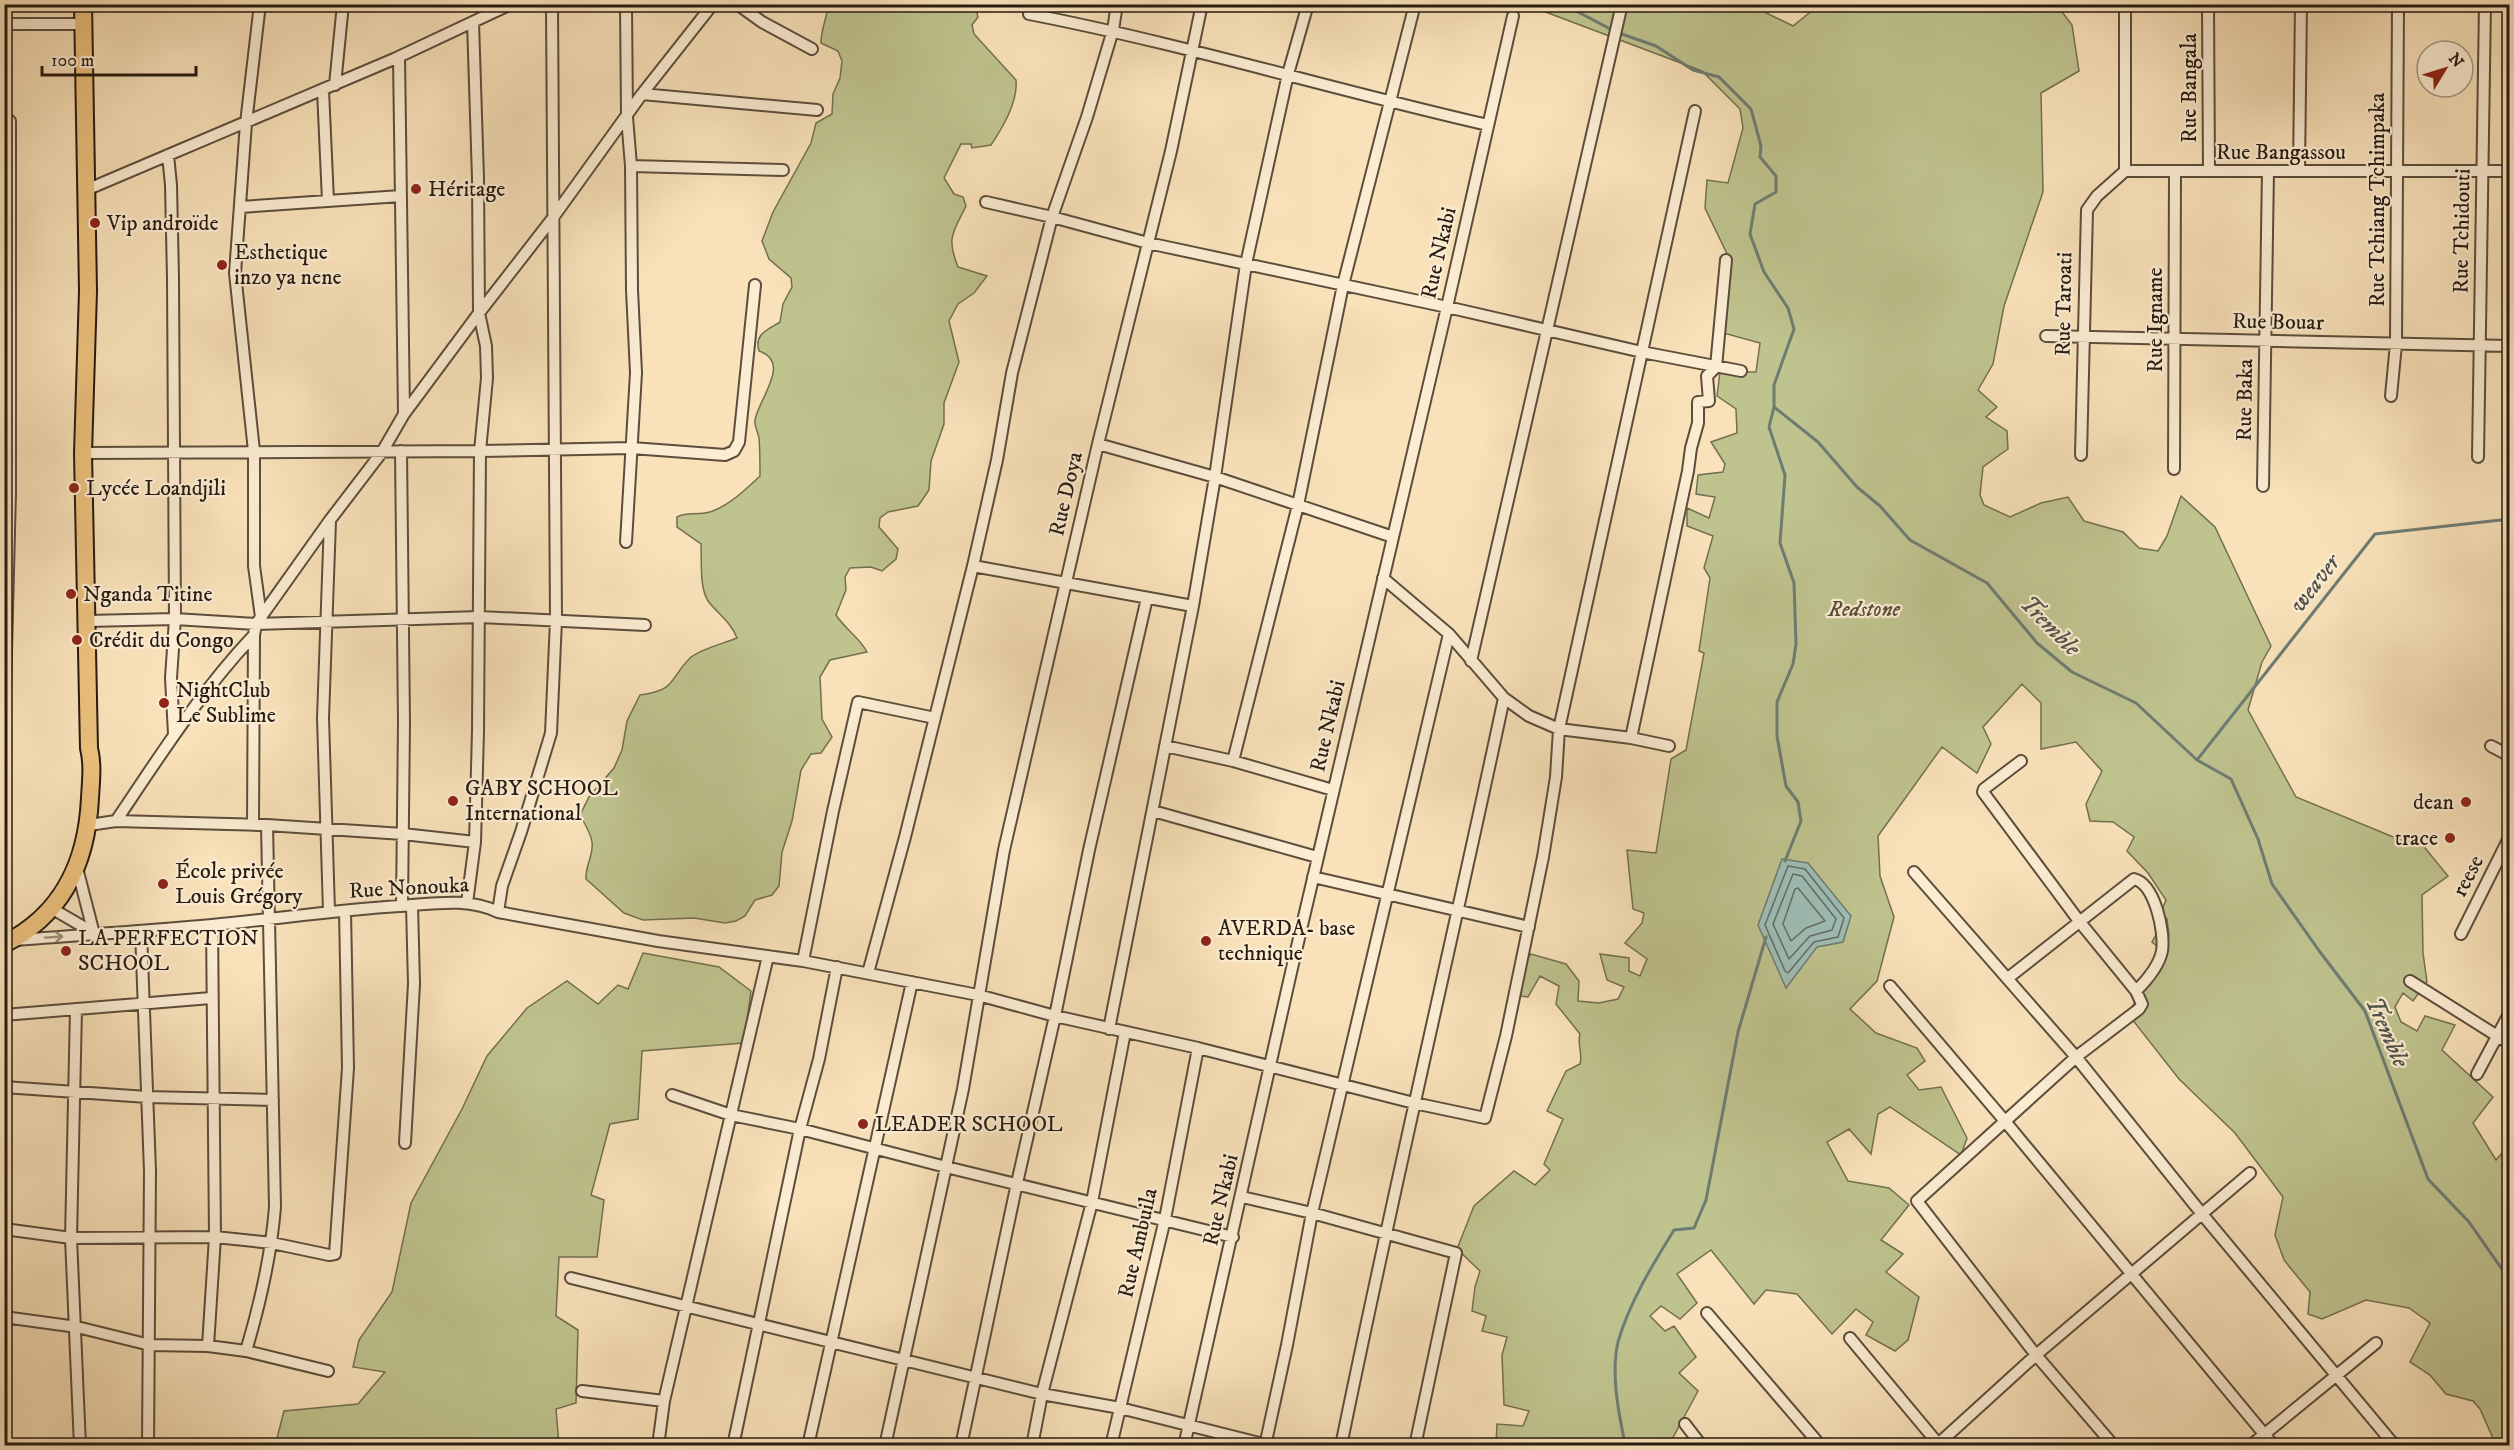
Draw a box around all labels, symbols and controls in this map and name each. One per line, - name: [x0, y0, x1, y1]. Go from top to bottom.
- street label: Rue Bangala: [2176, 32, 2203, 143]
- scale bar: [42, 39, 196, 77]
- north arrow: [2415, 39, 2475, 99]
- text: N: [2444, 49, 2468, 72]
- text: 100 m: [51, 50, 94, 72]
- street label: Rue Tchiang Tchimpaka: [2364, 92, 2391, 307]
- street label: Rue Bangassou: [2216, 139, 2346, 166]
- street label: Rue Tchidouti: [2447, 168, 2477, 294]
- place label: Héritage: [428, 176, 505, 203]
- marker: Héritage: [409, 182, 423, 196]
- street label: Rue Nkabi: [1415, 204, 1463, 302]
- place label: Vip androïde: [106, 210, 219, 237]
- marker: Vip androïde: [88, 216, 102, 230]
- place label: Esthetique inzo ya nene: [234, 239, 342, 291]
- street label: Rue Taroati: [2050, 252, 2078, 356]
- marker: Esthetique inzo ya nene: [215, 258, 229, 272]
- street label: Rue Igname: [2142, 267, 2169, 373]
- street label: Rue Bouar: [2232, 308, 2325, 336]
- street label: Rue Baka: [2231, 358, 2259, 442]
- street label: Rue Doya: [1043, 448, 1089, 539]
- place label: Lycée Loandjili: [86, 475, 226, 502]
- marker: Lycée Loandjili: [67, 481, 81, 495]
- water label: weaver: [2283, 547, 2349, 619]
- place label: Nganda Titine: [83, 581, 213, 608]
- marker: Nganda Titine: [64, 587, 78, 601]
- water label: Tremble: [2013, 589, 2087, 663]
- park label: Redstone: [1827, 596, 1901, 623]
- place label: Crédit du Congo: [89, 627, 234, 654]
- marker: Crédit du Congo: [70, 633, 84, 647]
- place label: NightClub Le Sublime: [176, 677, 276, 729]
- street label: Rue Nkabi: [1304, 677, 1352, 775]
- marker: NightClub Le Sublime: [157, 696, 171, 710]
- place label: GABY SCHOOL International: [465, 775, 618, 827]
- place label: dean: [2413, 789, 2454, 816]
- marker: GABY SCHOOL International: [446, 794, 460, 808]
- marker: dean: [2459, 795, 2473, 809]
- place label: trace: [2395, 825, 2438, 852]
- marker: trace: [2443, 831, 2457, 845]
- street label: reese: [2446, 851, 2490, 901]
- place label: École privée Louis Grégory: [175, 858, 303, 910]
- street label: Rue Nonouka: [348, 871, 470, 905]
- marker: École privée Louis Grégory: [156, 877, 170, 891]
- place label: AVERDA- base technique: [1218, 915, 1355, 967]
- place label: LA PERFECTION SCHOOL: [78, 925, 259, 977]
- one-way arrow: [43, 931, 63, 942]
- marker: AVERDA- base technique: [1199, 934, 1213, 948]
- marker: LA PERFECTION SCHOOL: [59, 944, 73, 958]
- water label: Tremble: [2358, 992, 2416, 1073]
- place label: LEADER SCHOOL: [875, 1111, 1063, 1138]
- marker: LEADER SCHOOL: [856, 1117, 870, 1131]
- street label: Rue Nkabi: [1197, 1151, 1245, 1249]
- street label: Rue Ambuila: [1112, 1185, 1164, 1301]

